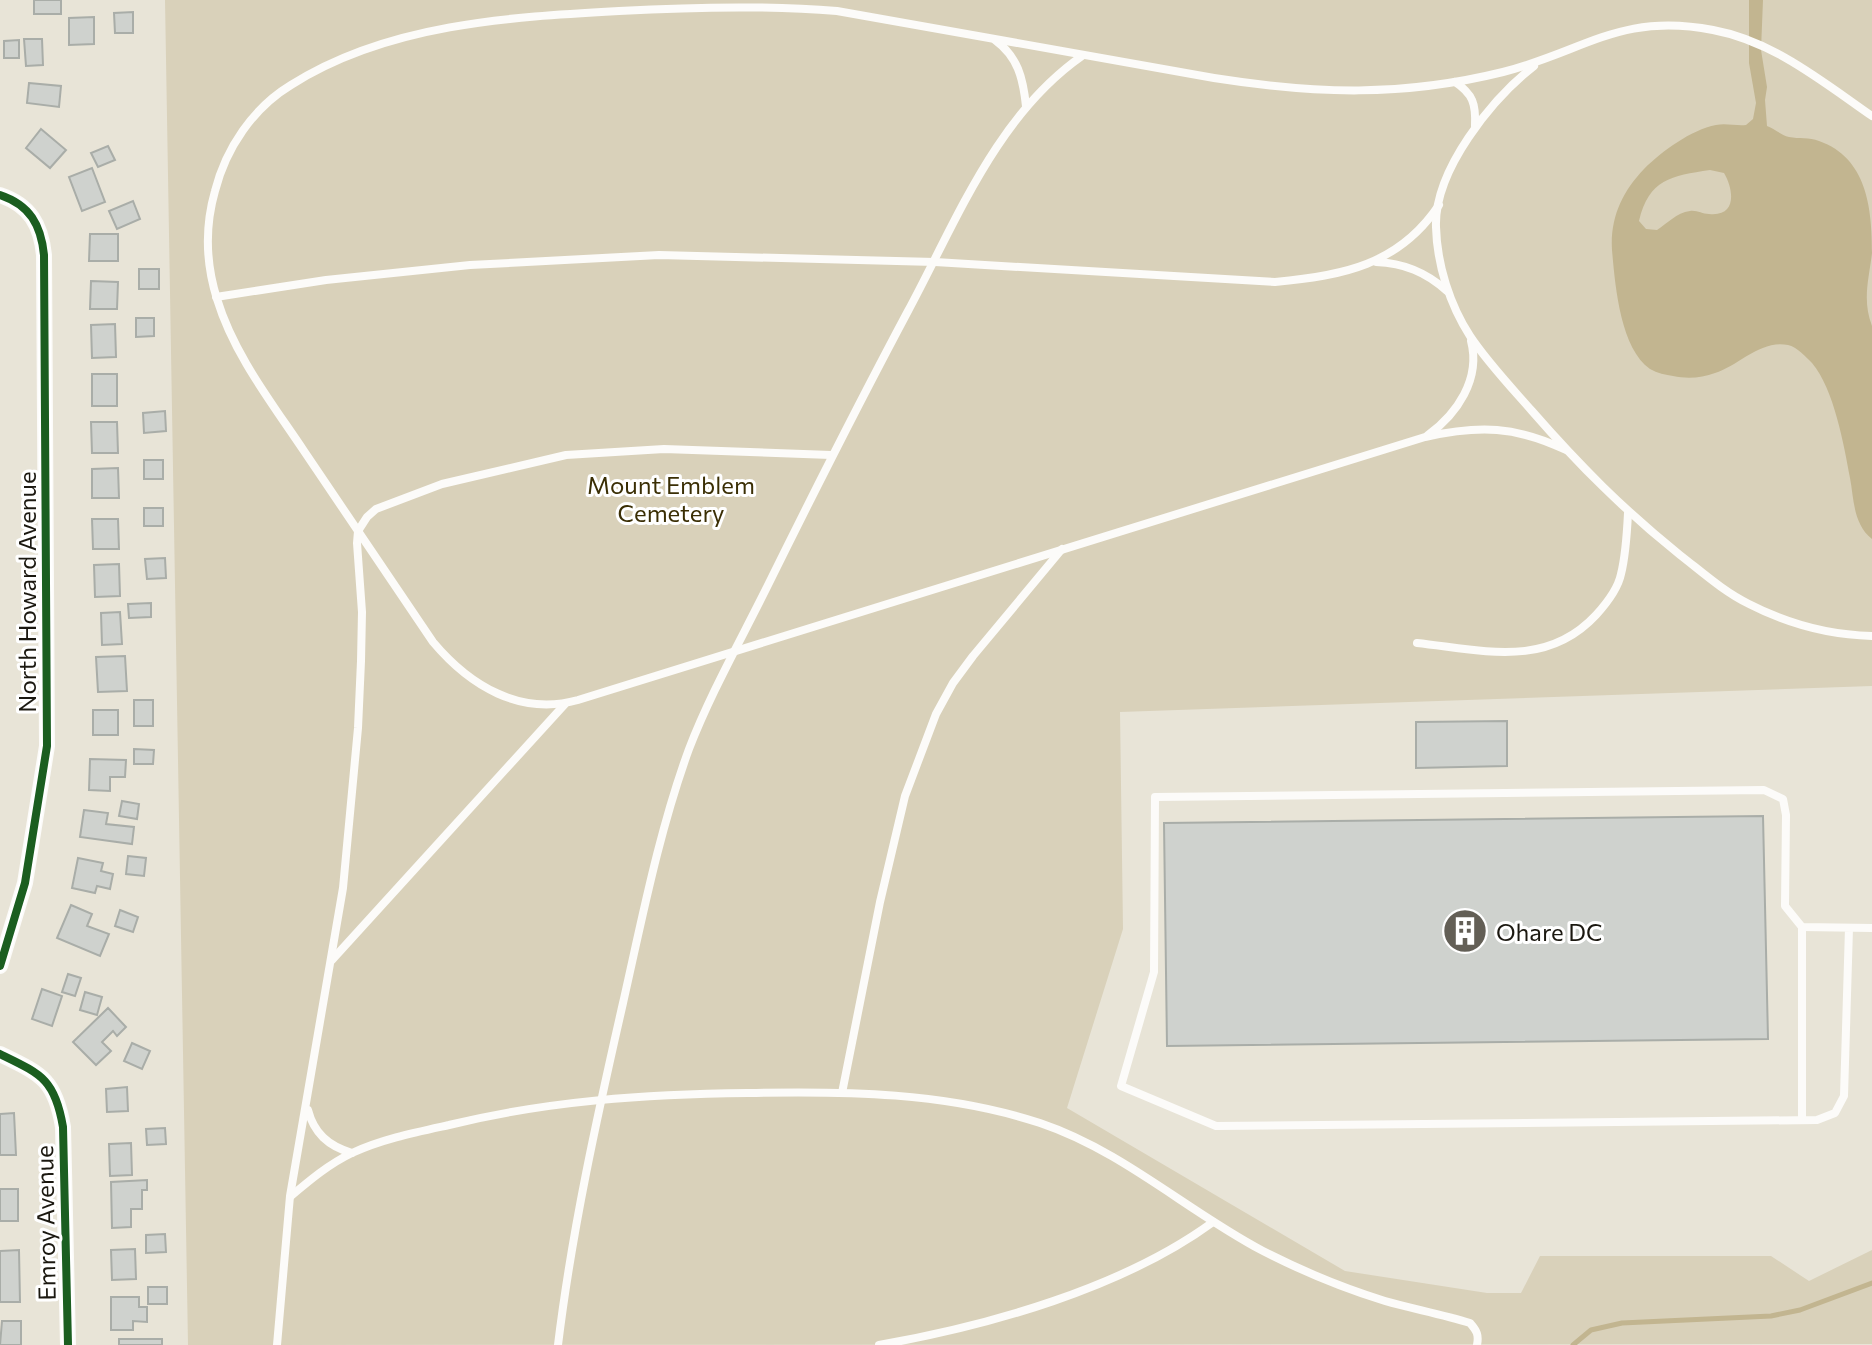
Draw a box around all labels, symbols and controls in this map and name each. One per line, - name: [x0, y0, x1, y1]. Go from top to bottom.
- park label: Mount Emblem Cemetery: [587, 470, 755, 527]
- street label: North Howard Avenue: [12, 471, 41, 713]
- building icon: Ohare DC: [1441, 907, 1489, 955]
- place label: Ohare DC: [1496, 917, 1602, 946]
- street label: Emroy Avenue: [29, 1145, 61, 1301]

